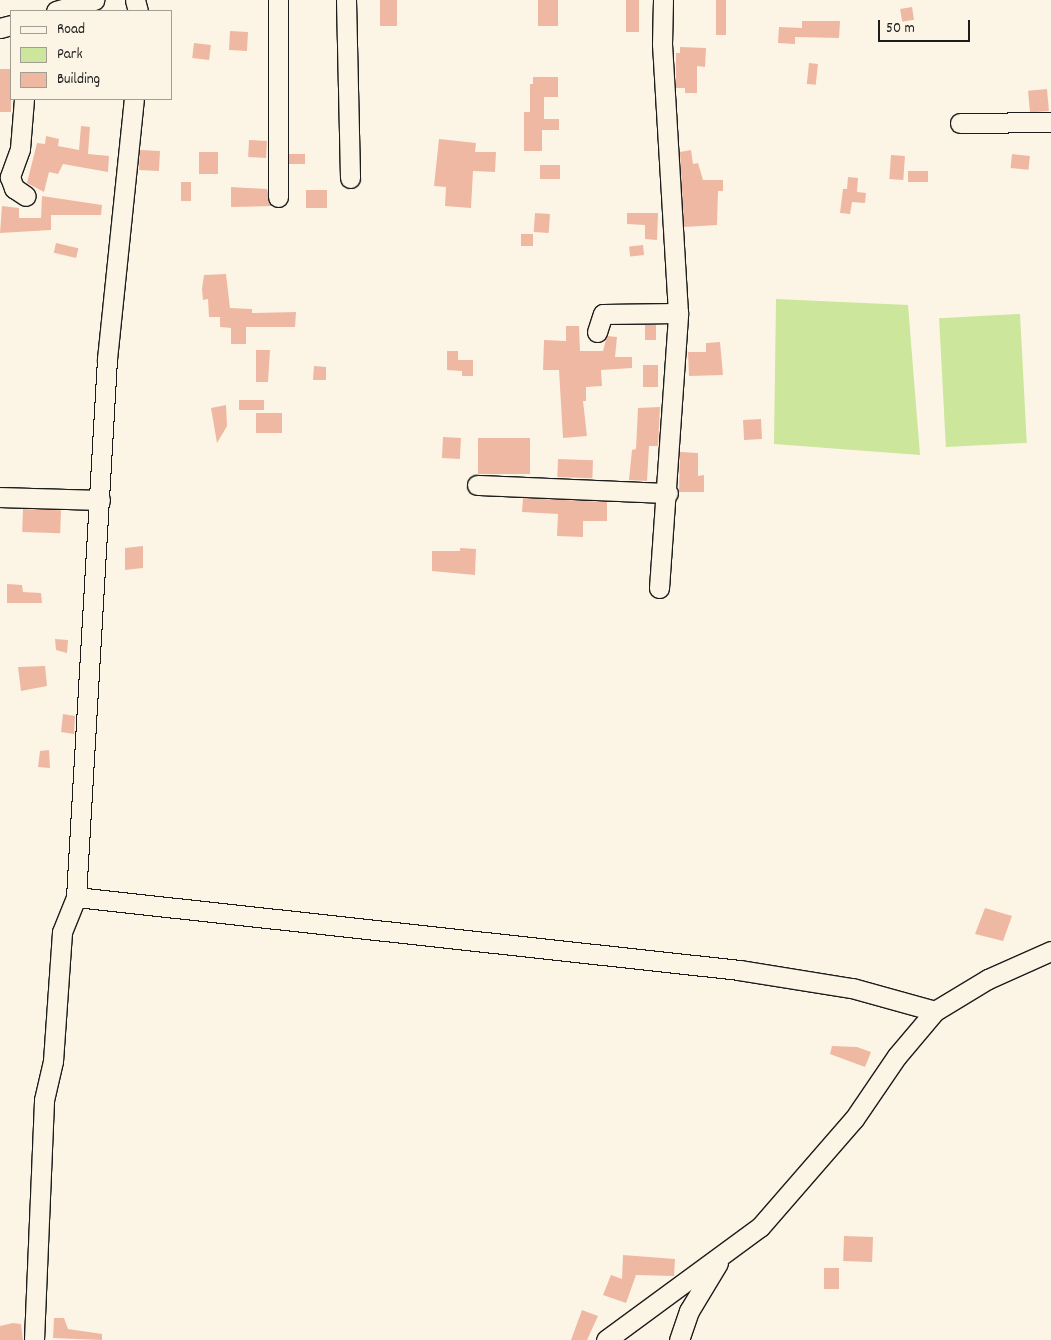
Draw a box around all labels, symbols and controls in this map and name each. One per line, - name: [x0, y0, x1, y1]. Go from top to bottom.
- legend: [10, 10, 172, 100]
- scale bar: [881, 10, 974, 42]
- text: 50 m: [886, 18, 915, 40]
- text: Road: [57, 19, 85, 41]
- text: Park: [57, 44, 83, 66]
- text: Building: [57, 69, 100, 91]

